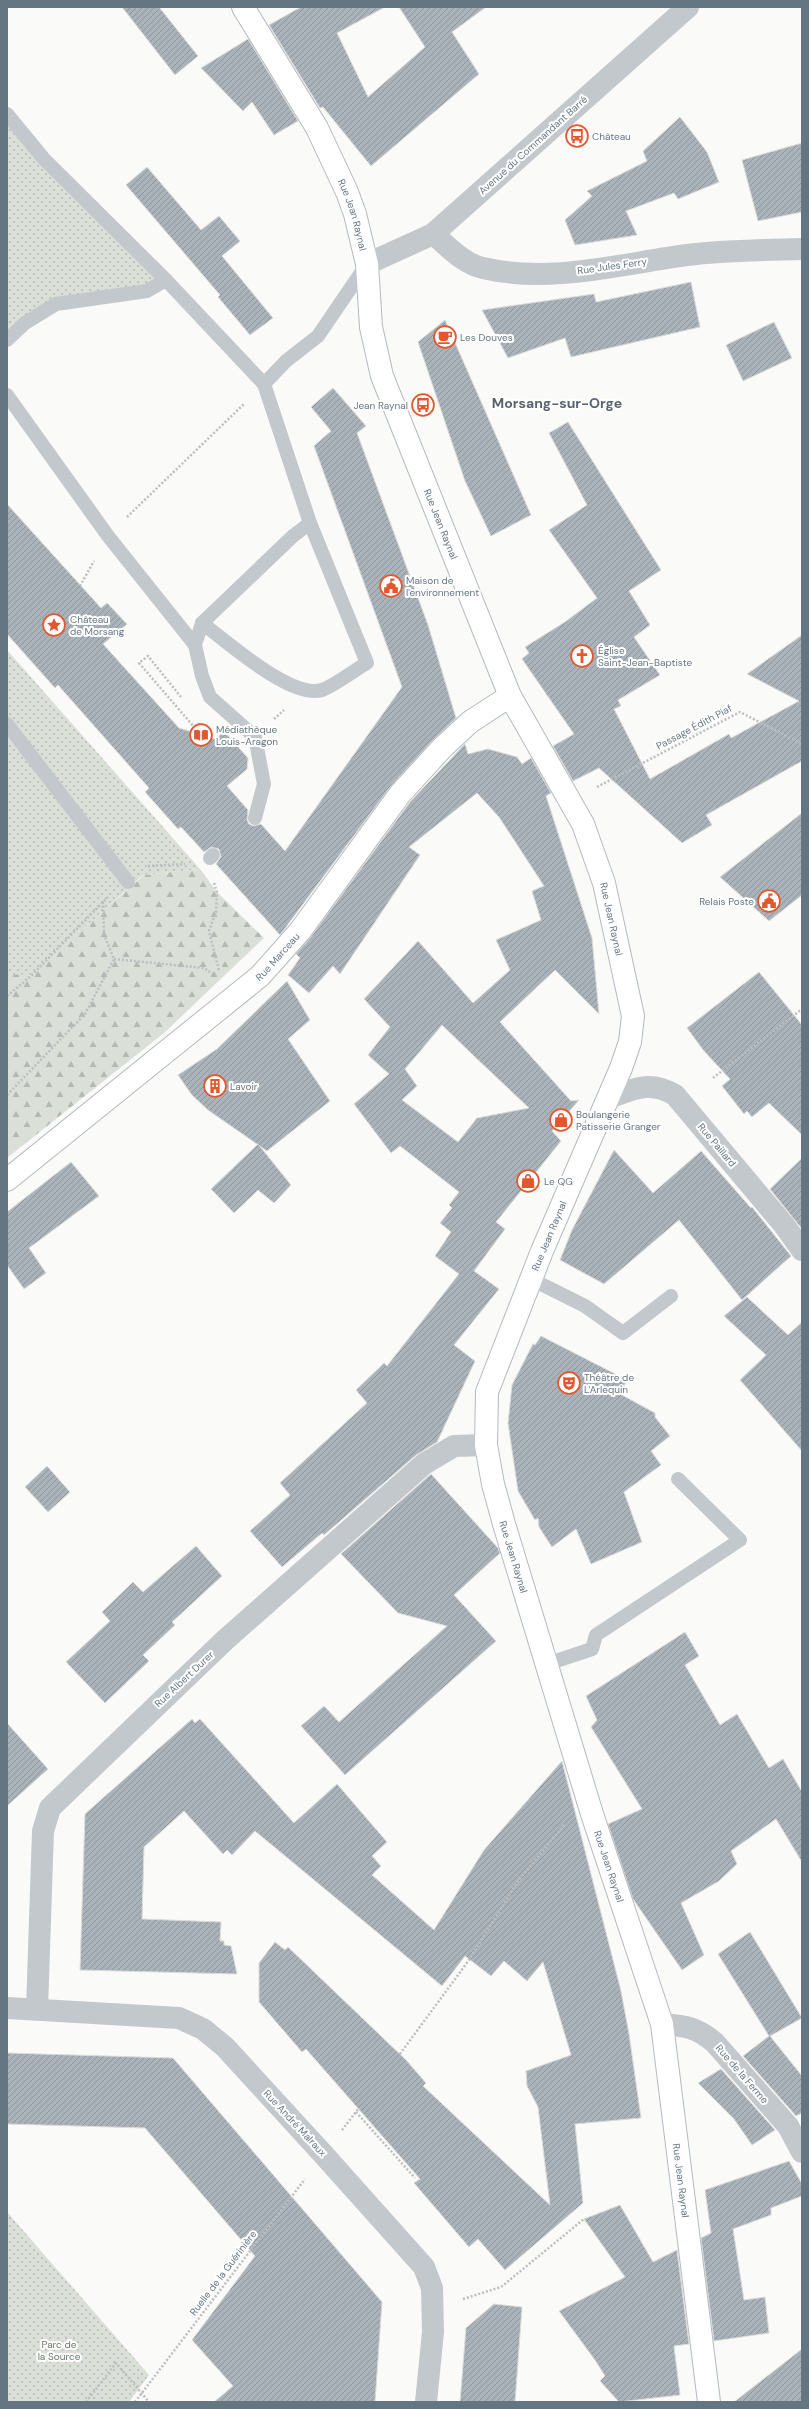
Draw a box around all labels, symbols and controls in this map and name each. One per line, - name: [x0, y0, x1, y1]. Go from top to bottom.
- street label: Avenue du Commandant Barré: [476, 93, 590, 197]
- bus stop icon: Château: [564, 123, 590, 149]
- place label: Château: [592, 130, 631, 143]
- street label: Rue Jean Raynal: [335, 177, 370, 252]
- street label: Rue Jules Ferry: [576, 255, 648, 277]
- cafe icon: Les Douves: [432, 324, 458, 350]
- place label: Les Douves: [460, 331, 513, 344]
- bus stop icon: Jean Raynal: [410, 392, 436, 418]
- district label: Morsang-sur-Orge: [492, 394, 622, 412]
- place label: Jean Raynal: [353, 399, 408, 412]
- street label: Rue Jean Raynal: [421, 487, 461, 561]
- public building icon: Maison de l'environnement: [378, 573, 404, 599]
- place label: Maison de l'environnement: [406, 574, 479, 599]
- place icon: Château de Morsang: [41, 612, 67, 638]
- place label: Château de Morsang: [70, 613, 125, 638]
- church icon: Église Saint-Jean-Baptiste: [569, 643, 595, 669]
- place label: Église Saint-Jean-Baptiste: [598, 644, 692, 669]
- street label: Passage Édith Piaf: [654, 701, 735, 752]
- library icon: Médiathèque Louis-Aragon: [188, 722, 214, 748]
- place label: Médiathèque Louis-Aragon: [216, 723, 278, 748]
- street label: Rue Jean Raynal: [598, 881, 626, 957]
- public building icon: Relais Poste: [756, 888, 782, 914]
- place label: Relais Poste: [699, 895, 754, 908]
- street label: Rue Marceau: [253, 930, 302, 984]
- building icon: Lavoir: [202, 1073, 228, 1099]
- place label: Lavoir: [230, 1080, 258, 1093]
- shop icon: Boulangerie Patisserie Granger: [548, 1107, 574, 1133]
- place label: Boulangerie Patisserie Granger: [576, 1108, 661, 1133]
- street label: Rue Paillard: [695, 1120, 739, 1170]
- shop icon: Le QG: [515, 1168, 541, 1194]
- place label: Le QG: [544, 1175, 573, 1188]
- street label: Rue Jean Raynal: [528, 1199, 570, 1273]
- theatre icon: Théâtre de L'Arlequin: [556, 1370, 582, 1396]
- place label: Théâtre de L'Arlequin: [584, 1371, 634, 1396]
- street label: Rue Jean Raynal: [497, 1519, 531, 1594]
- street label: Rue Albert Durer: [152, 1648, 217, 1710]
- street label: Rue Jean Raynal: [591, 1829, 627, 1904]
- street label: Rue de la Ferme: [713, 2042, 771, 2106]
- street label: Rue André Malraux: [261, 2087, 329, 2159]
- street label: Rue Jean Raynal: [670, 2143, 693, 2218]
- street label: Ruelle de la Guérinière: [187, 2228, 259, 2318]
- park label: Parc de la Source: [38, 2338, 81, 2363]

